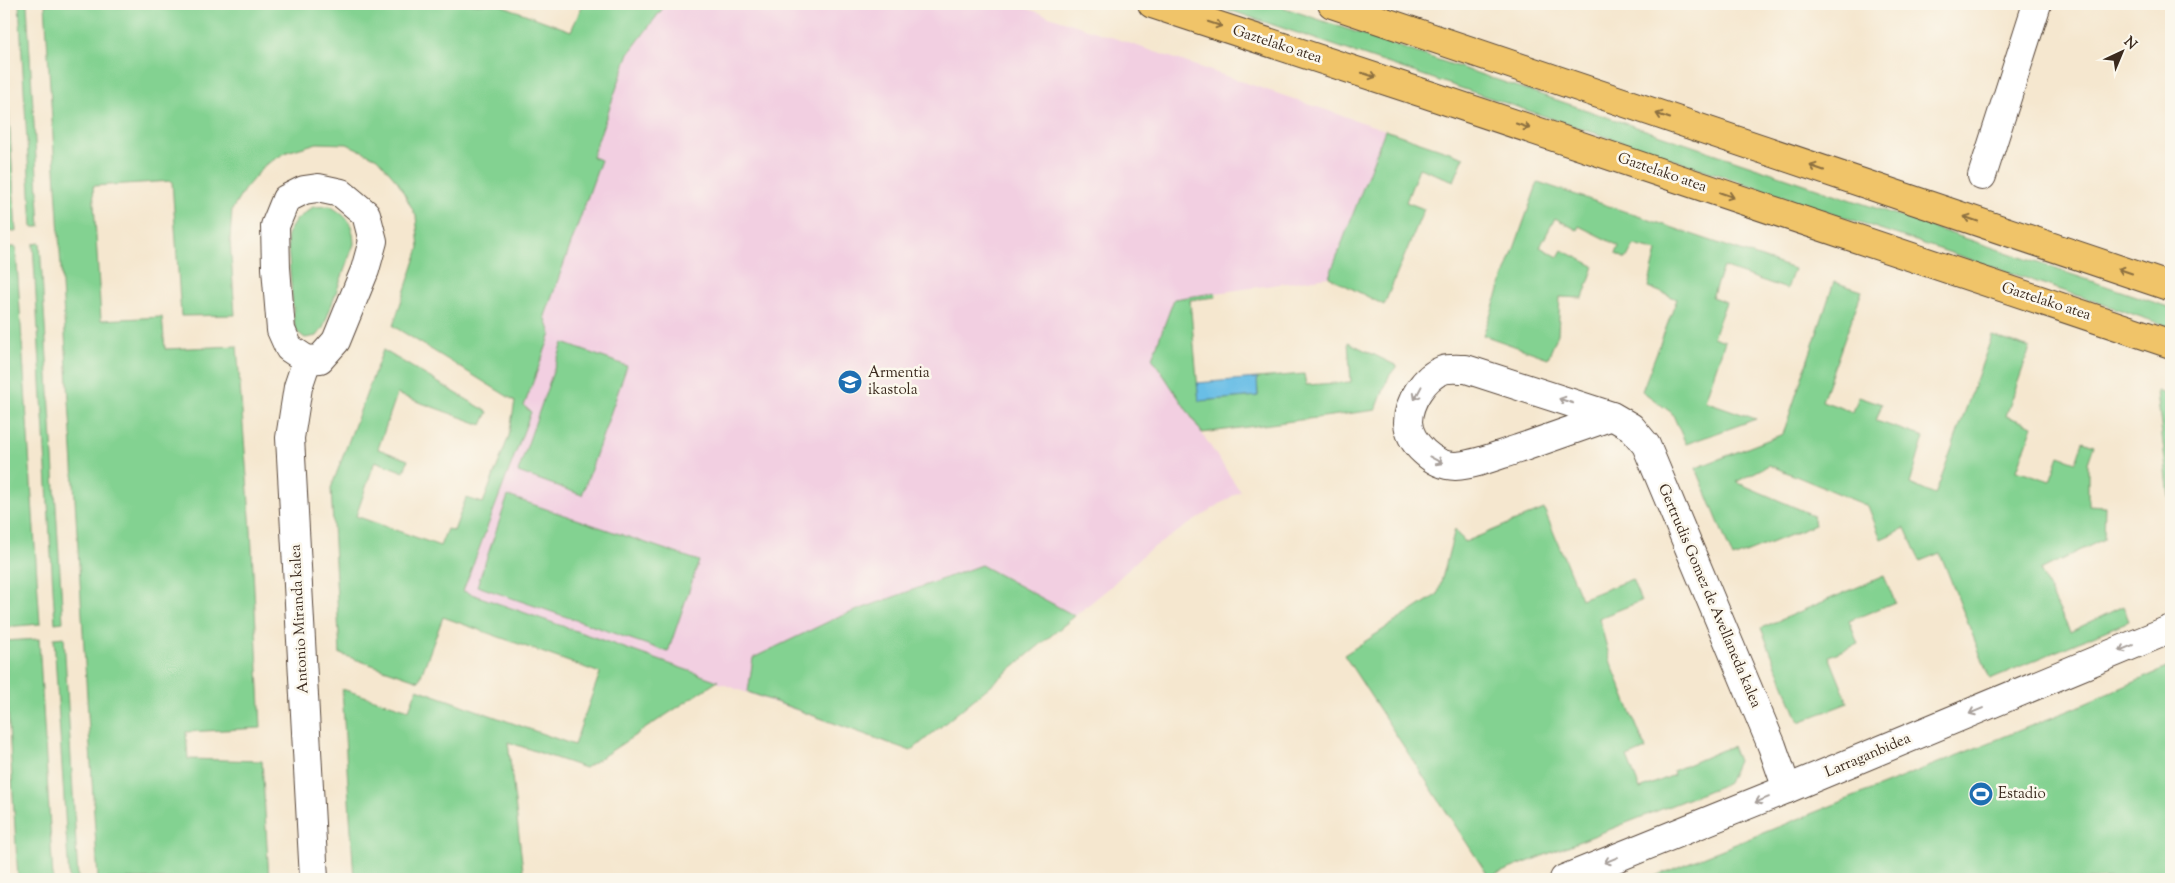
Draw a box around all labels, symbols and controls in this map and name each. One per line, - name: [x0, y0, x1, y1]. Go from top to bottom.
- one-way arrow: [1206, 20, 1222, 30]
- street label: Gaztelako atea: [1229, 21, 1325, 69]
- north arrow: [2098, 28, 2148, 78]
- text: N: [2119, 33, 2141, 55]
- one-way arrow: [1361, 71, 1376, 80]
- one-way arrow: [1656, 111, 1671, 120]
- one-way arrow: [1515, 122, 1531, 132]
- street label: Gaztelako atea: [1615, 148, 1710, 198]
- one-way arrow: [1809, 162, 1825, 172]
- one-way arrow: [1719, 191, 1734, 200]
- one-way arrow: [1963, 214, 1979, 224]
- one-way arrow: [2118, 266, 2133, 275]
- street label: Gaztelako atea: [1998, 278, 2094, 326]
- place label: Armentia ikastola: [868, 363, 930, 401]
- school or university icon: Armentia ikastola: [837, 369, 863, 395]
- one-way arrow: [1413, 385, 1422, 400]
- one-way arrow: [1558, 396, 1574, 406]
- one-way arrow: [1429, 455, 1443, 465]
- street label: Gertrudis Gomez de Avellaneda kalea: [1652, 481, 1766, 711]
- street label: Antonio Miranda kalea: [286, 544, 314, 694]
- one-way arrow: [2119, 644, 2134, 653]
- one-way arrow: [1969, 706, 1984, 716]
- street label: Larraganbidea: [1822, 728, 1914, 783]
- sports icon: Estadio: [1968, 781, 1994, 807]
- place label: Estadio: [1998, 784, 2046, 805]
- one-way arrow: [1754, 796, 1770, 805]
- one-way arrow: [1604, 856, 1619, 866]

